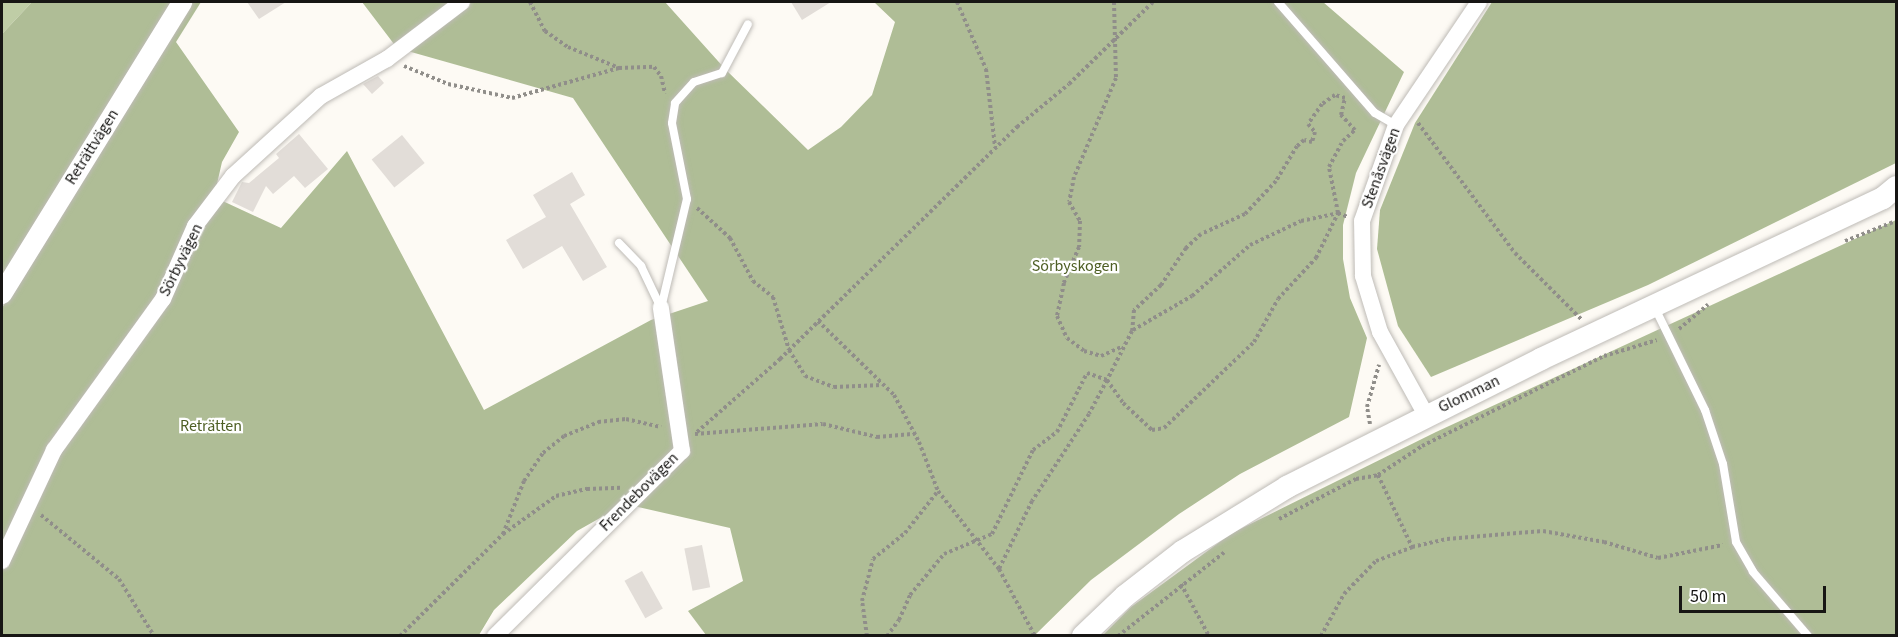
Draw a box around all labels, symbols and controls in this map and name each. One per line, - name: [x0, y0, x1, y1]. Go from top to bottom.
- street label: Reträttvägen: [61, 106, 123, 188]
- street label: Stenåsvägen: [1358, 125, 1404, 211]
- street label: Sörbyvägen: [155, 220, 207, 300]
- park label: Sörbyskogen: [1032, 256, 1118, 276]
- street label: Glomman: [1435, 371, 1503, 417]
- park label: Reträtten: [180, 416, 242, 436]
- street label: Frendebovägen: [596, 449, 682, 535]
- scale bar: [1682, 574, 1829, 612]
- text: 50 m: [1690, 584, 1726, 609]

